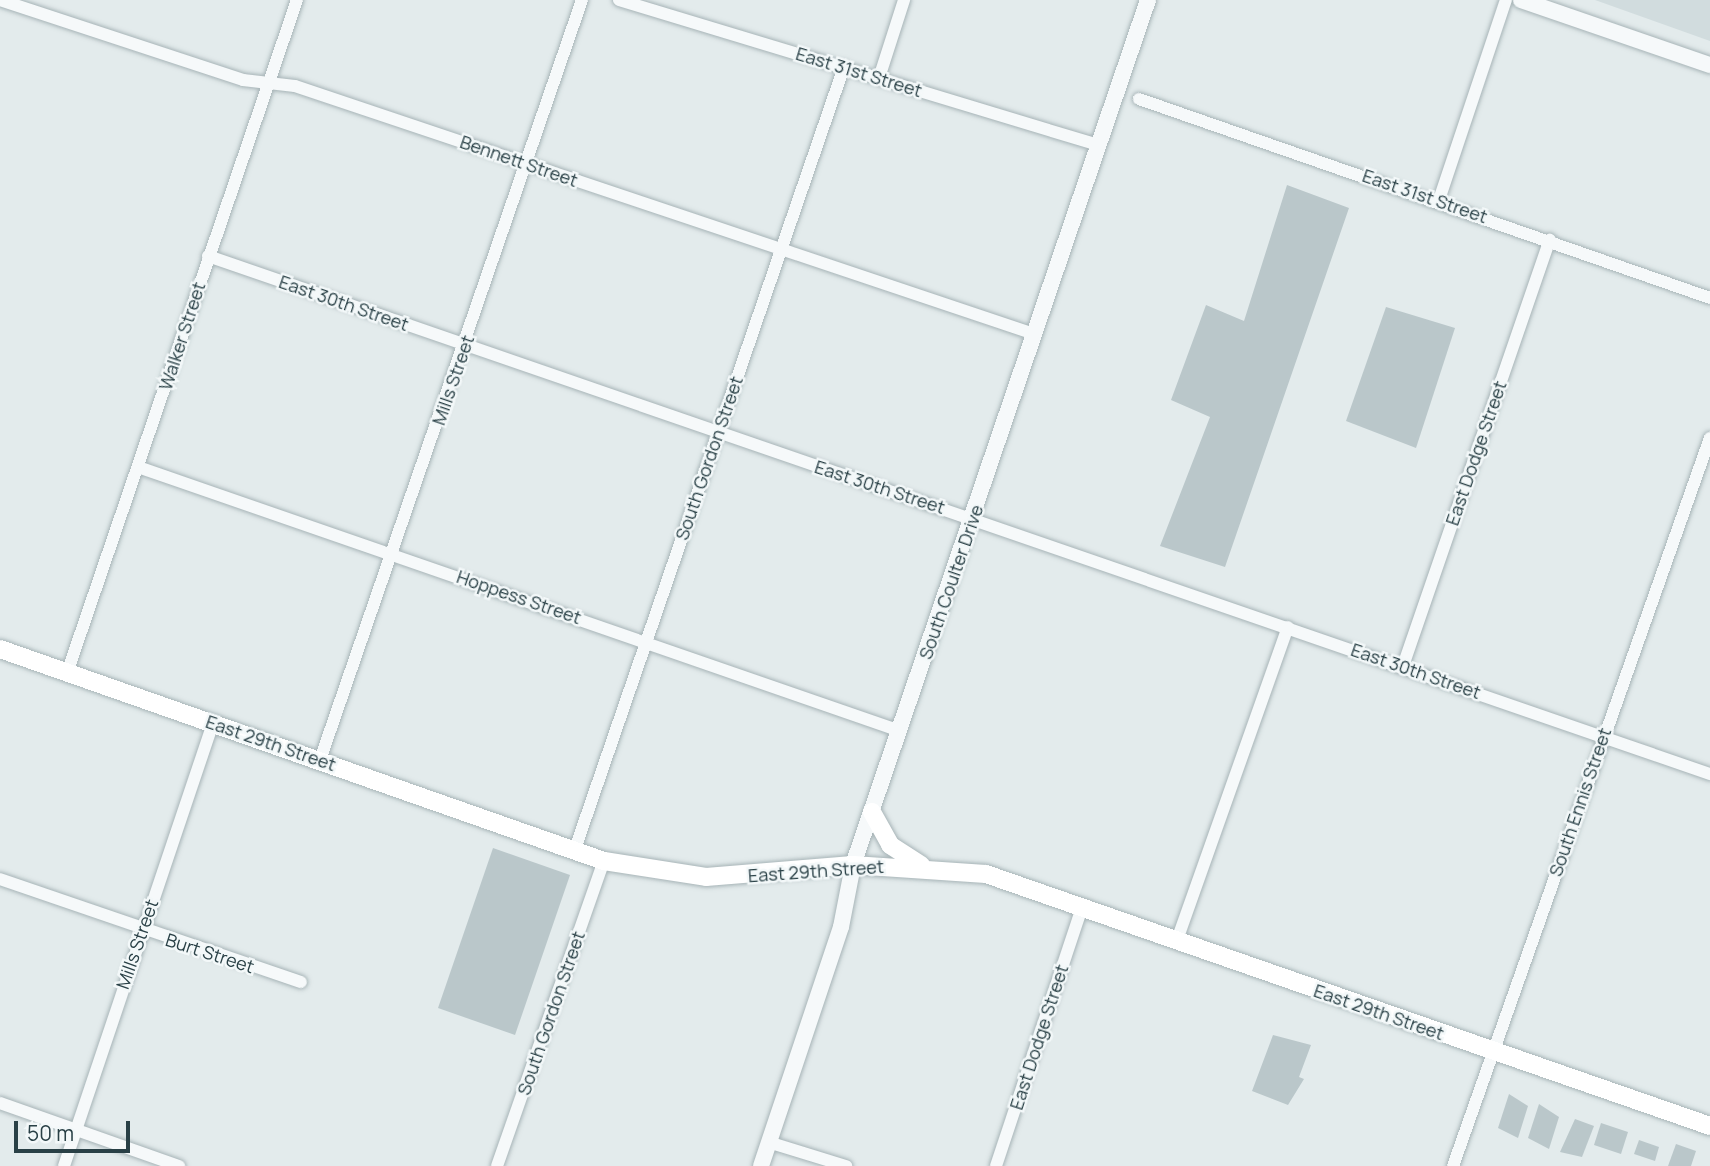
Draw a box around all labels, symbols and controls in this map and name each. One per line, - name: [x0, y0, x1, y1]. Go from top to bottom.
- street label: East 31st Street: [793, 43, 925, 101]
- street label: Bennett Street: [457, 131, 581, 191]
- street label: East 31st Street: [1360, 165, 1490, 227]
- street label: East 30th Street: [276, 271, 412, 335]
- street label: Walker Street: [154, 279, 210, 393]
- street label: Mills Street: [428, 332, 478, 428]
- street label: South Gordon Street: [671, 373, 747, 543]
- street label: East Dodge Street: [1441, 378, 1511, 528]
- street label: East 30th Street: [812, 456, 948, 518]
- street label: South Coulter Drive: [914, 502, 988, 662]
- street label: Hoppess Street: [454, 566, 584, 628]
- street label: East 30th Street: [1348, 639, 1484, 703]
- street label: East 29th Street: [203, 711, 339, 775]
- street label: South Ennis Street: [1544, 725, 1616, 879]
- street label: East 29th Street: [747, 855, 885, 887]
- street label: Mills Street: [112, 896, 162, 992]
- street label: South Gordon Street: [513, 928, 589, 1098]
- street label: Burt Street: [163, 929, 257, 977]
- street label: East Dodge Street: [1005, 962, 1073, 1112]
- street label: East 29th Street: [1311, 980, 1447, 1044]
- scale bar: [18, 1106, 133, 1150]
- text: 50 m: [27, 1119, 74, 1147]

